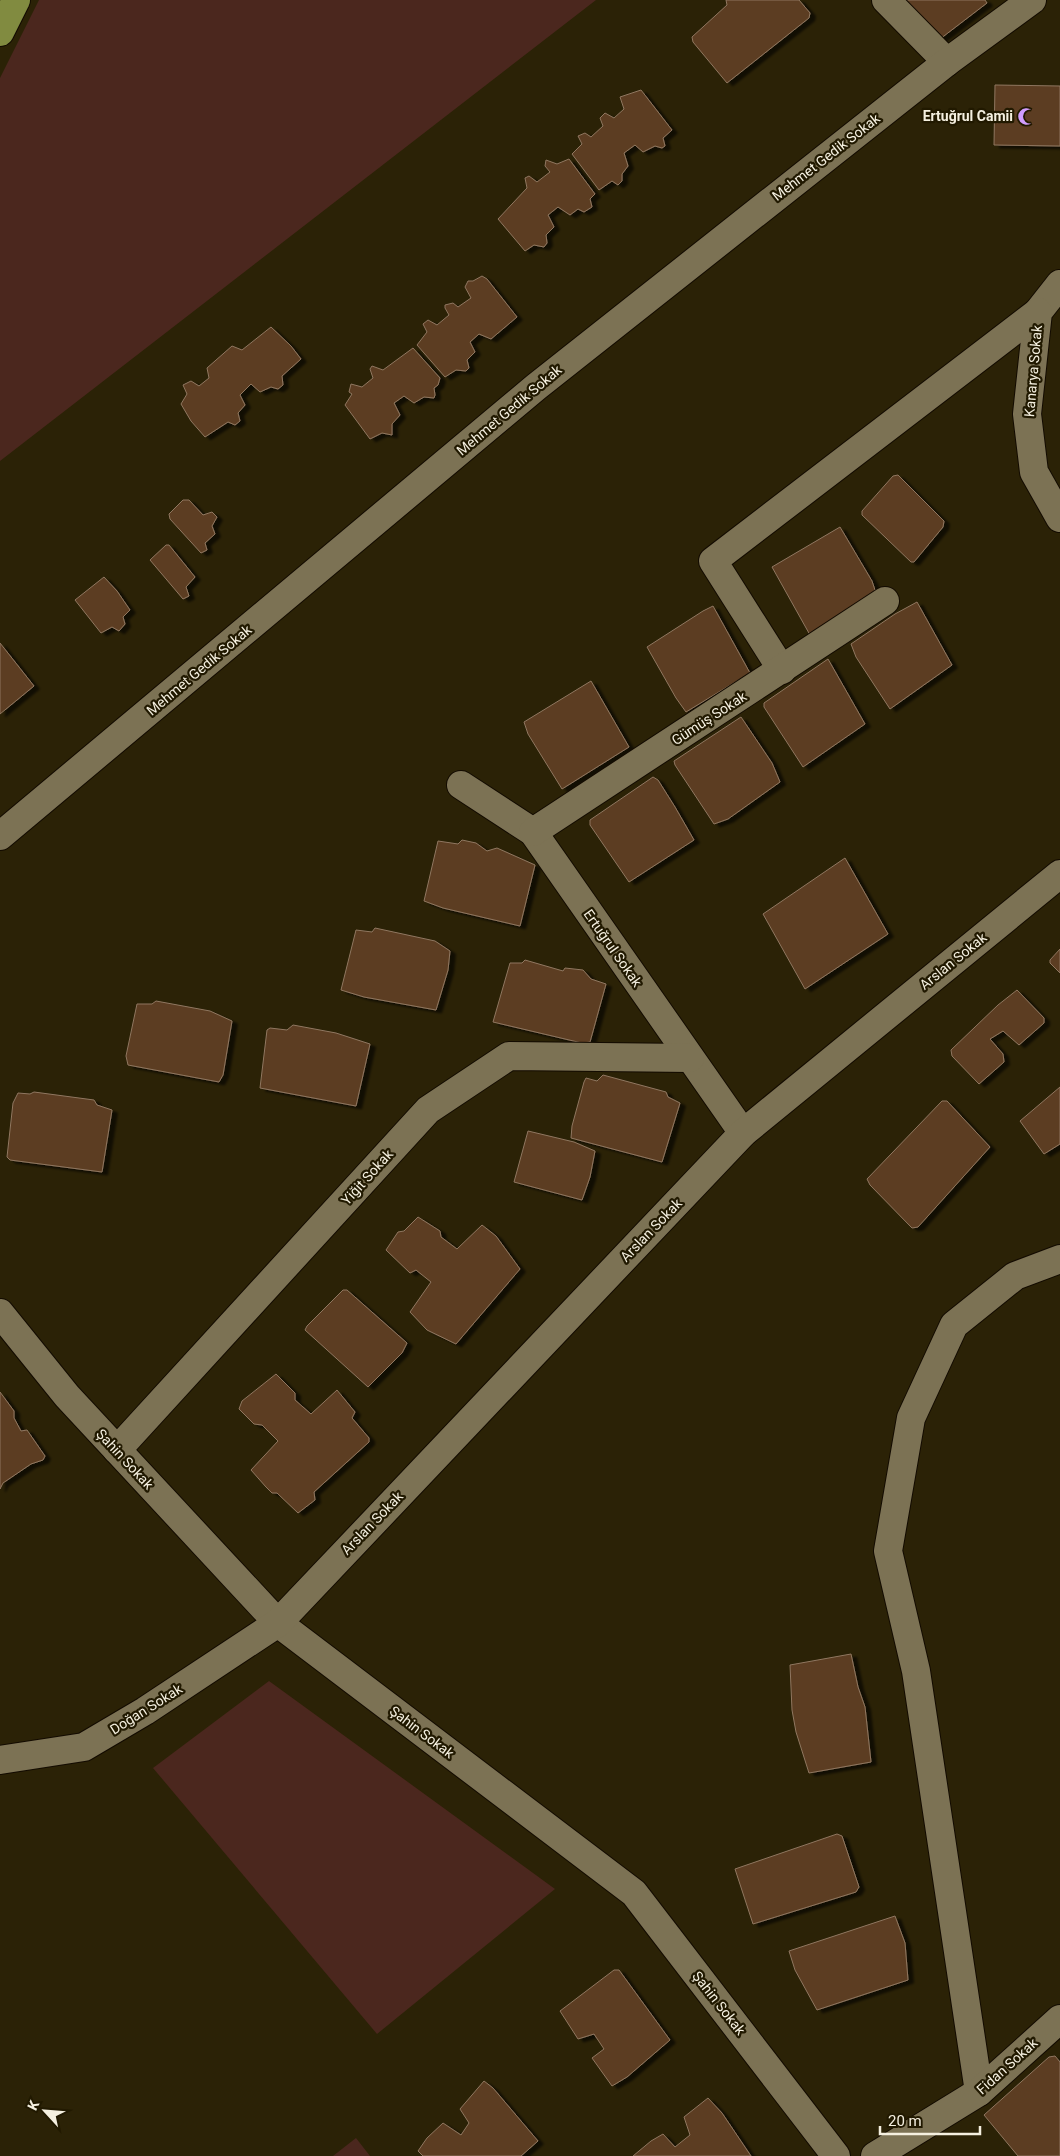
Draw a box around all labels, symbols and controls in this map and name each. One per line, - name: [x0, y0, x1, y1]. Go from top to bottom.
- mosque icon: Ertuğrul Camii: [1017, 106, 1037, 126]
- place label: Ertuğrul Camii: [923, 108, 1013, 124]
- street label: Mehmet Gedik Sokak: [769, 109, 884, 204]
- street label: Kanarya Sokak: [1021, 323, 1045, 418]
- street label: Mehmet Gedik Sokak: [453, 361, 565, 459]
- street label: Mehmet Gedik Sokak: [143, 621, 255, 719]
- street label: Gümüş Sokak: [669, 687, 750, 748]
- street label: Ertuğrul Sokak: [580, 906, 646, 990]
- street label: Arslan Sokak: [916, 929, 990, 993]
- street label: Yiğit Sokak: [338, 1145, 397, 1208]
- street label: Arslan Sokak: [617, 1195, 686, 1265]
- street label: Şahin Sokak: [93, 1426, 158, 1493]
- street label: Arslan Sokak: [338, 1488, 407, 1558]
- street label: Doğan Sokak: [107, 1680, 186, 1738]
- street label: Şahin Sokak: [387, 1703, 458, 1762]
- street label: Şahin Sokak: [689, 1968, 749, 2039]
- street label: Fidan Sokak: [973, 2034, 1041, 2097]
- north arrow: [20, 2086, 70, 2136]
- text: K: [24, 2098, 42, 2113]
- scale bar: [880, 2104, 980, 2136]
- text: 20 m: [888, 2112, 922, 2130]

